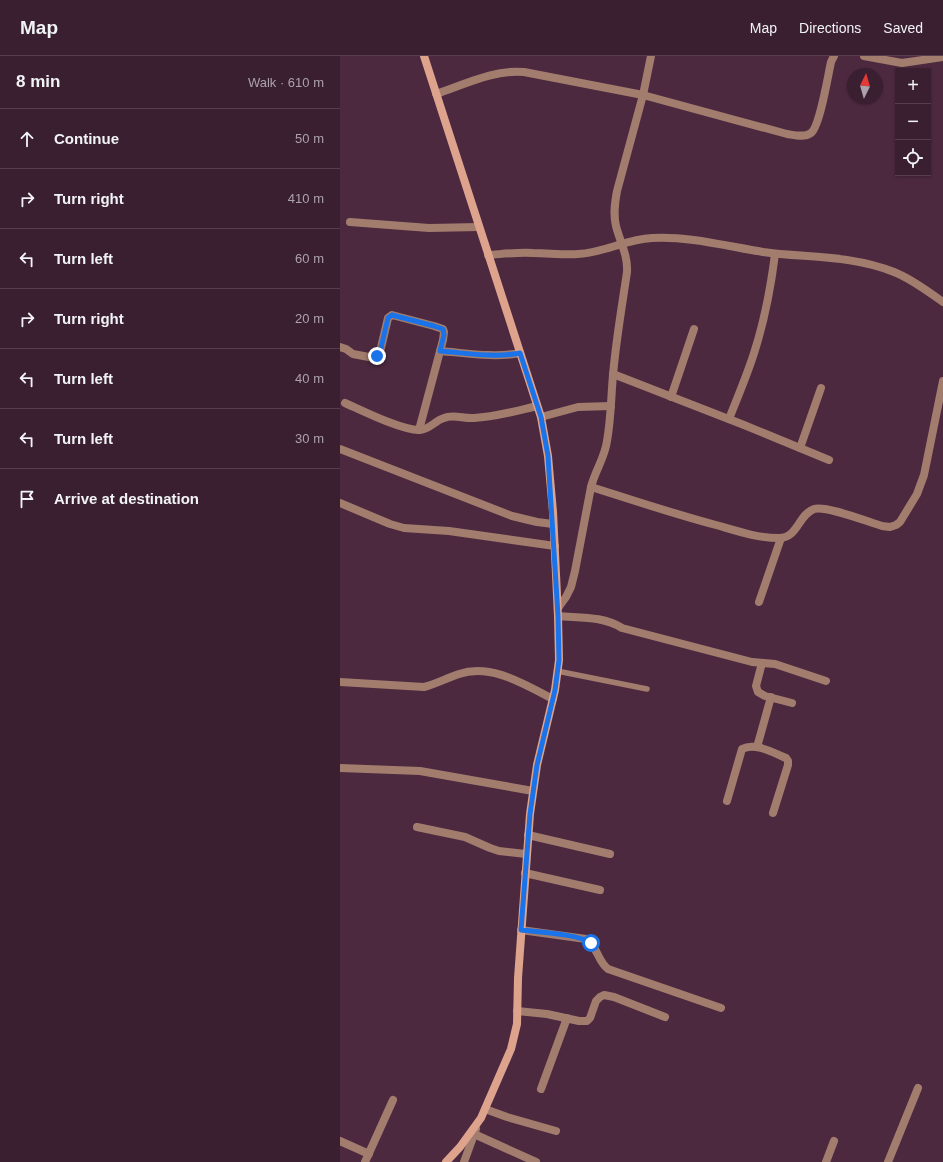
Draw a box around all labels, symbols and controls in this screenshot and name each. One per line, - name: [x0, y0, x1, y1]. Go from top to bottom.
- text: Map: [20, 17, 58, 38]
- text: Map: [750, 20, 777, 36]
- text: Directions: [799, 20, 861, 36]
- text: Saved: [883, 20, 923, 36]
- north arrow: [847, 68, 883, 104]
- map controls: [895, 68, 931, 176]
- button: +: [895, 68, 931, 104]
- text: 8 min: [16, 72, 60, 91]
- text: Walk · 610 m: [248, 75, 324, 90]
- button: −: [895, 104, 931, 140]
- icon: ahead: [16, 128, 38, 150]
- text: Continue: [54, 130, 119, 147]
- text: 50 m: [295, 131, 324, 146]
- button: locate: [895, 140, 931, 176]
- icon: right: [16, 188, 38, 210]
- text: Turn right: [54, 190, 124, 207]
- text: 410 m: [288, 191, 324, 206]
- icon: left: [16, 248, 38, 270]
- text: Turn left: [54, 250, 113, 267]
- text: 60 m: [295, 251, 324, 266]
- icon: right: [16, 308, 38, 330]
- text: Turn right: [54, 310, 124, 327]
- text: 20 m: [295, 311, 324, 326]
- route end: [368, 347, 386, 365]
- icon: left: [16, 368, 38, 390]
- text: Turn left: [54, 370, 113, 387]
- text: 40 m: [295, 371, 324, 386]
- icon: left: [16, 428, 38, 450]
- text: Turn left: [54, 430, 113, 447]
- text: 30 m: [295, 431, 324, 446]
- icon: arrive: [16, 488, 38, 510]
- text: Arrive at destination: [54, 490, 199, 507]
- route start: [582, 934, 600, 952]

